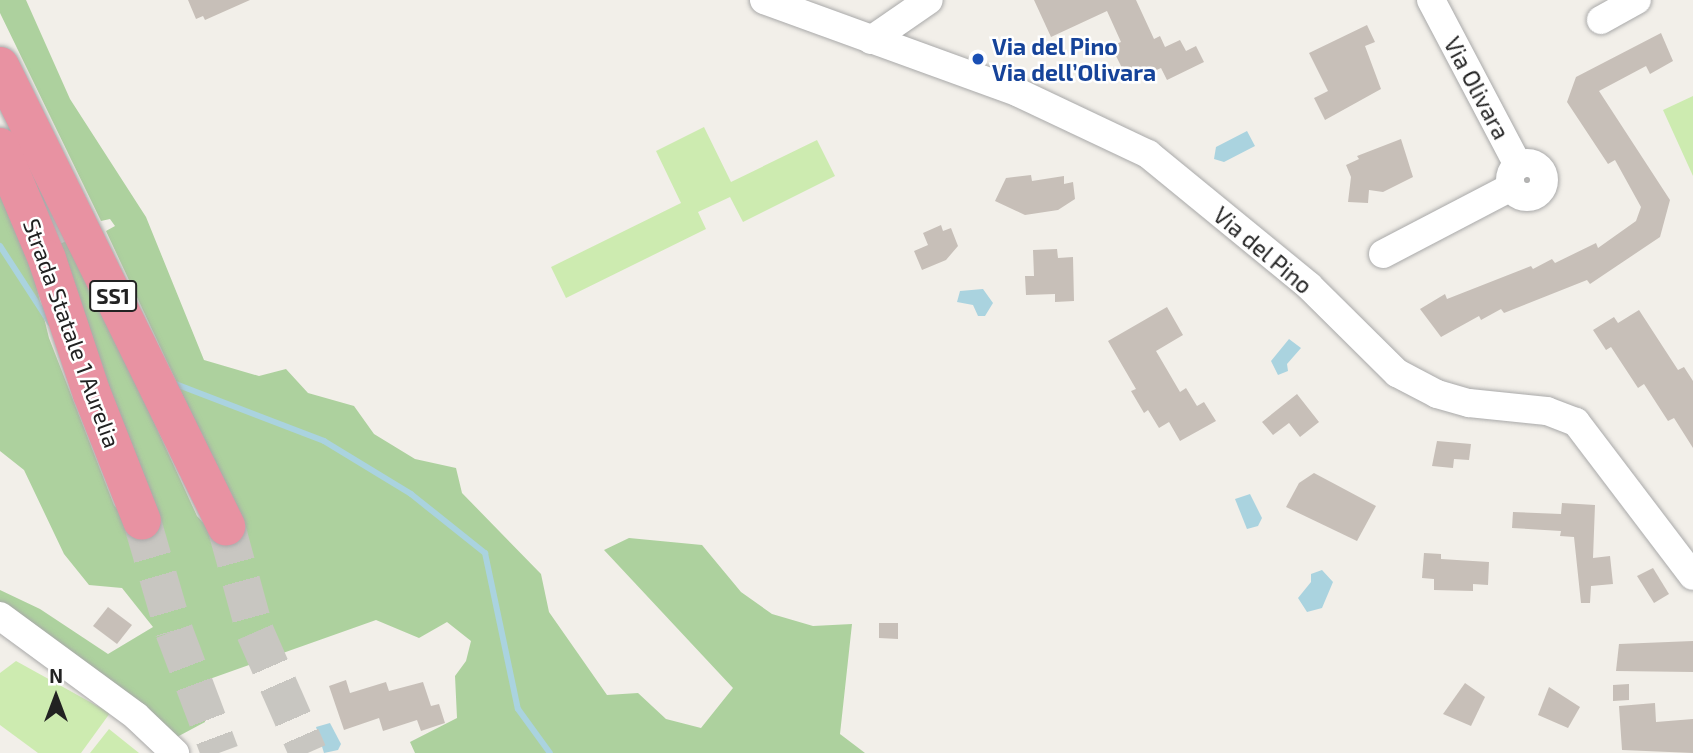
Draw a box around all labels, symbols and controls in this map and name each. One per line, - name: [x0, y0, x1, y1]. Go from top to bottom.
- place label: Via del Pino Via dell’Olivara: [992, 32, 1156, 86]
- street label: Via Olivara: [1439, 32, 1515, 144]
- marker: Via del Pino Via dell’Olivara: [970, 51, 986, 67]
- street label: Via del Pino: [1208, 201, 1318, 299]
- street label: Strada Statale 1 Aurelia: [18, 214, 126, 452]
- road number: SS1: [88, 278, 138, 314]
- north arrow: [21, 662, 91, 732]
- text: N: [49, 664, 63, 687]

